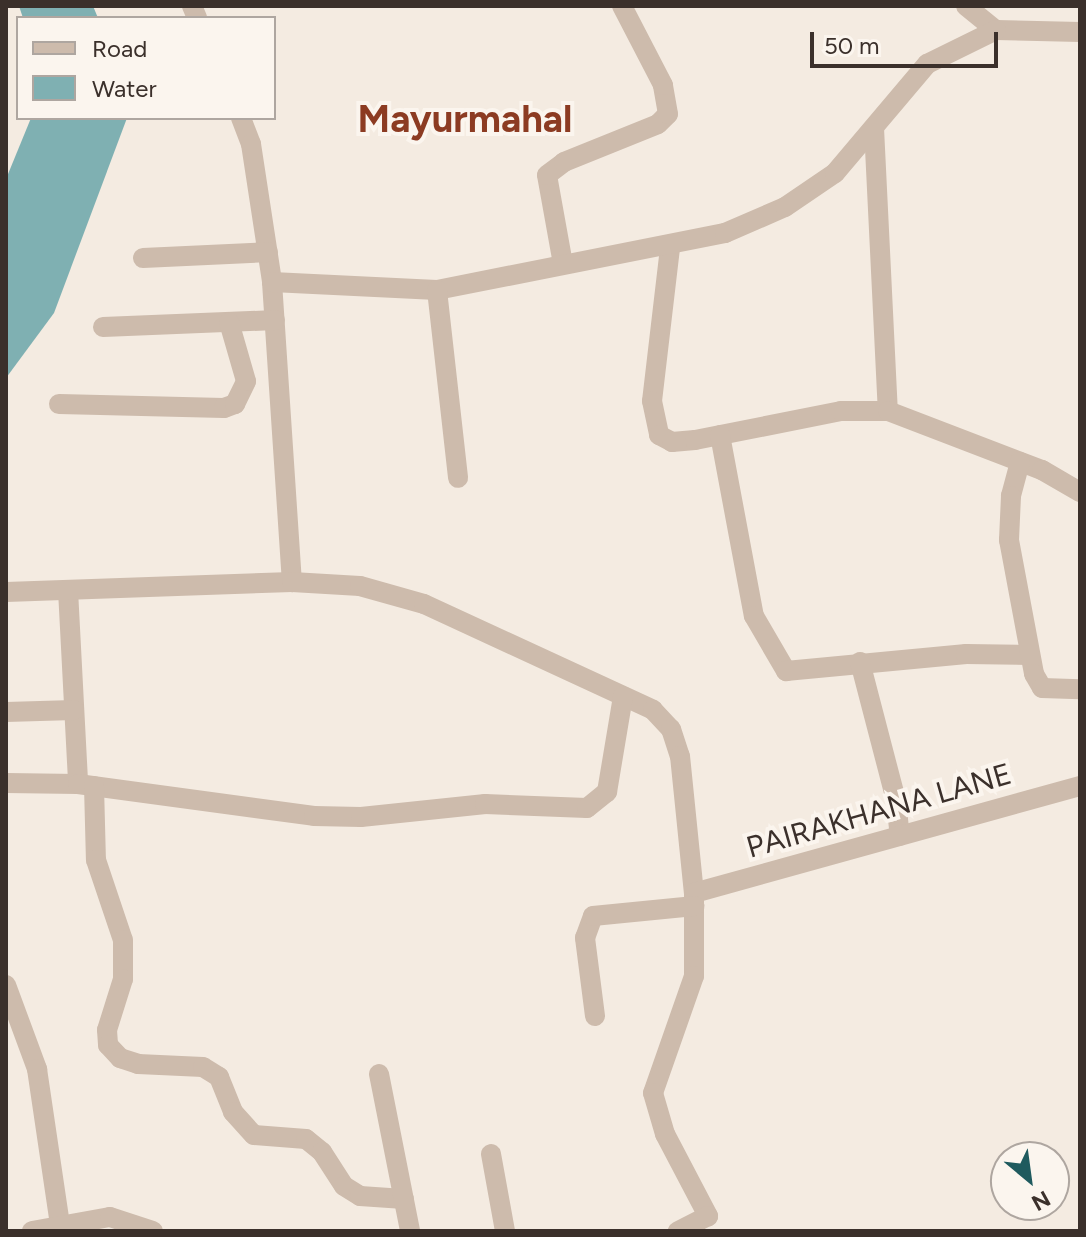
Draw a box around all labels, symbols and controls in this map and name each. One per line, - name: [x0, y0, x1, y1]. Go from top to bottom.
- legend: [16, 16, 276, 120]
- scale bar: [814, 16, 1002, 66]
- text: 50 m: [824, 31, 880, 60]
- text: Road: [92, 34, 147, 63]
- text: Water: [92, 74, 157, 103]
- district label: Mayurmahal: [358, 97, 572, 143]
- street label: PAIRAKHANA LANE: [742, 756, 1016, 866]
- north arrow: [990, 1141, 1070, 1221]
- text: N: [1027, 1185, 1055, 1217]

